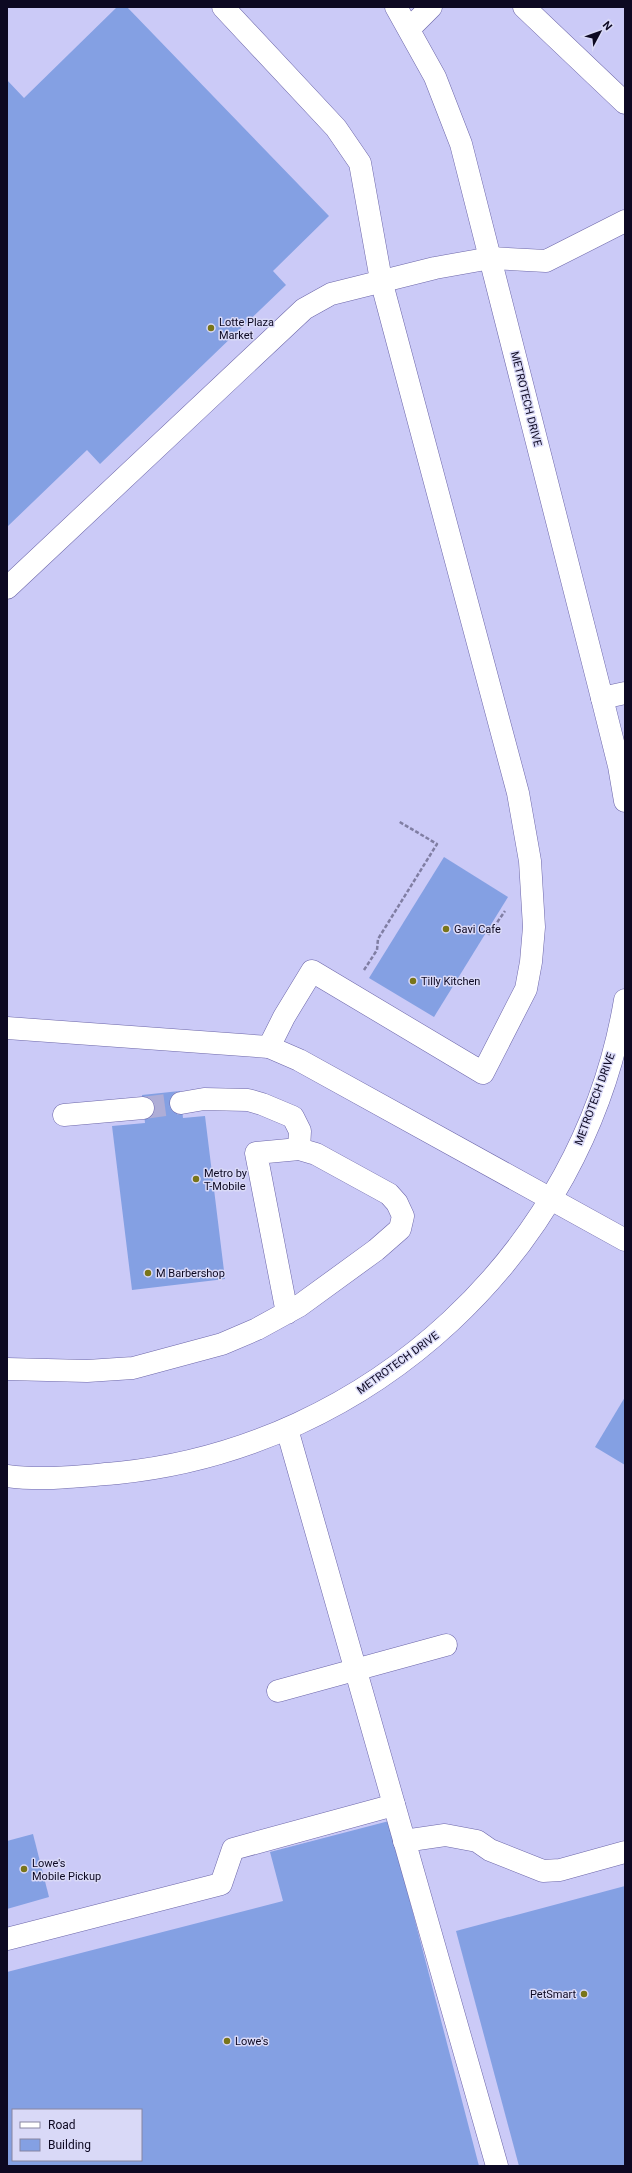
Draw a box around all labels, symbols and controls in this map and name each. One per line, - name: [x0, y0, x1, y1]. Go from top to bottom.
- north arrow: [580, 12, 620, 52]
- text: N: [600, 19, 615, 33]
- place label: Lotte Plaza Market: [219, 316, 274, 342]
- marker: Lotte Plaza Market: [206, 323, 216, 333]
- street label: METROTECH DRIVE: [508, 350, 544, 448]
- place label: Gavi Cafe: [454, 923, 501, 936]
- marker: Gavi Cafe: [441, 924, 451, 934]
- place label: Tilly Kitchen: [421, 975, 480, 988]
- marker: Tilly Kitchen: [408, 976, 418, 986]
- street label: METROTECH DRIVE: [572, 1051, 618, 1147]
- place label: Metro by T-Mobile: [204, 1167, 248, 1193]
- marker: Metro by T-Mobile: [191, 1174, 201, 1184]
- place label: M Barbershop: [156, 1267, 225, 1280]
- marker: M Barbershop: [143, 1268, 153, 1278]
- street label: METROTECH DRIVE: [355, 1329, 441, 1397]
- place label: Lowe's Mobile Pickup: [32, 1857, 101, 1883]
- marker: Lowe's Mobile Pickup: [19, 1864, 29, 1874]
- place label: PetSmart: [530, 1988, 576, 2001]
- marker: PetSmart: [579, 1989, 589, 1999]
- place label: Lowe's: [235, 2035, 269, 2048]
- marker: Lowe's: [222, 2036, 232, 2046]
- legend: [12, 2109, 142, 2161]
- text: Road: [48, 2118, 76, 2132]
- text: Building: [48, 2138, 91, 2152]

